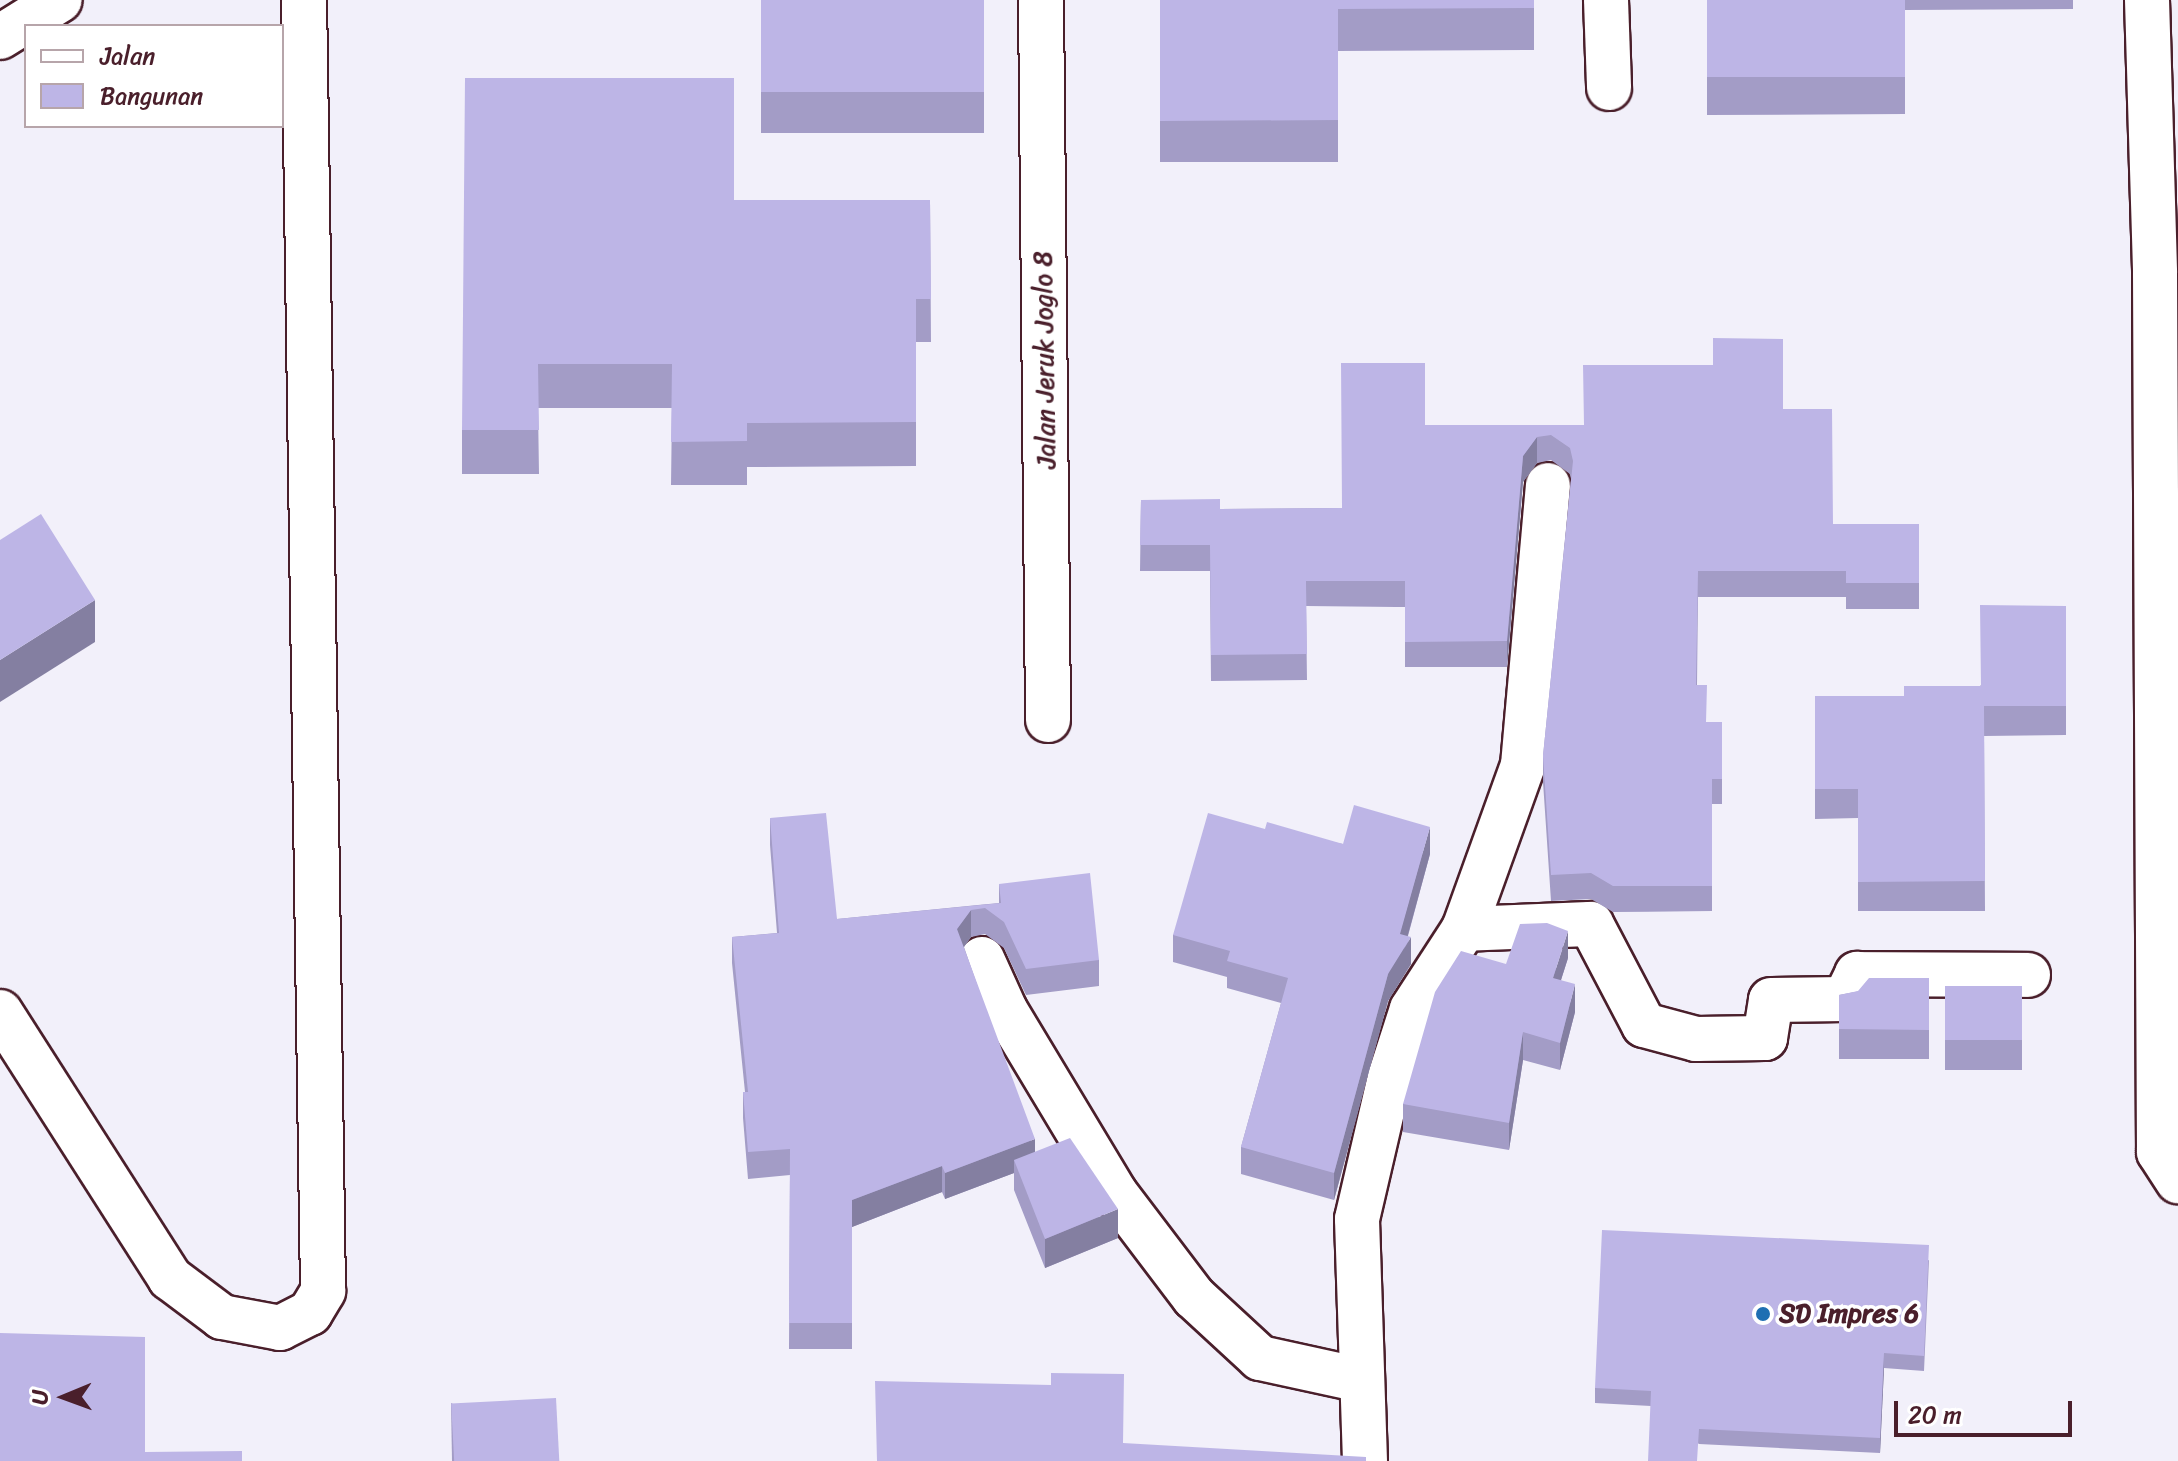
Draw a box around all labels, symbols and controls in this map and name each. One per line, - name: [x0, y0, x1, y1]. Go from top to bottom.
- legend: [24, 24, 284, 128]
- text: Jalan: [100, 35, 155, 77]
- text: Bangunan: [100, 75, 203, 117]
- street label: Jalan Jeruk Joglo 8: [1027, 250, 1063, 470]
- place label: SD Impres 6: [1779, 1298, 1919, 1330]
- marker: SD Impres 6: [1754, 1305, 1772, 1323]
- north arrow: [24, 1357, 104, 1437]
- scale bar: [1898, 1385, 2076, 1435]
- text: U: [20, 1390, 59, 1405]
- text: 20 m: [1908, 1394, 1962, 1436]

